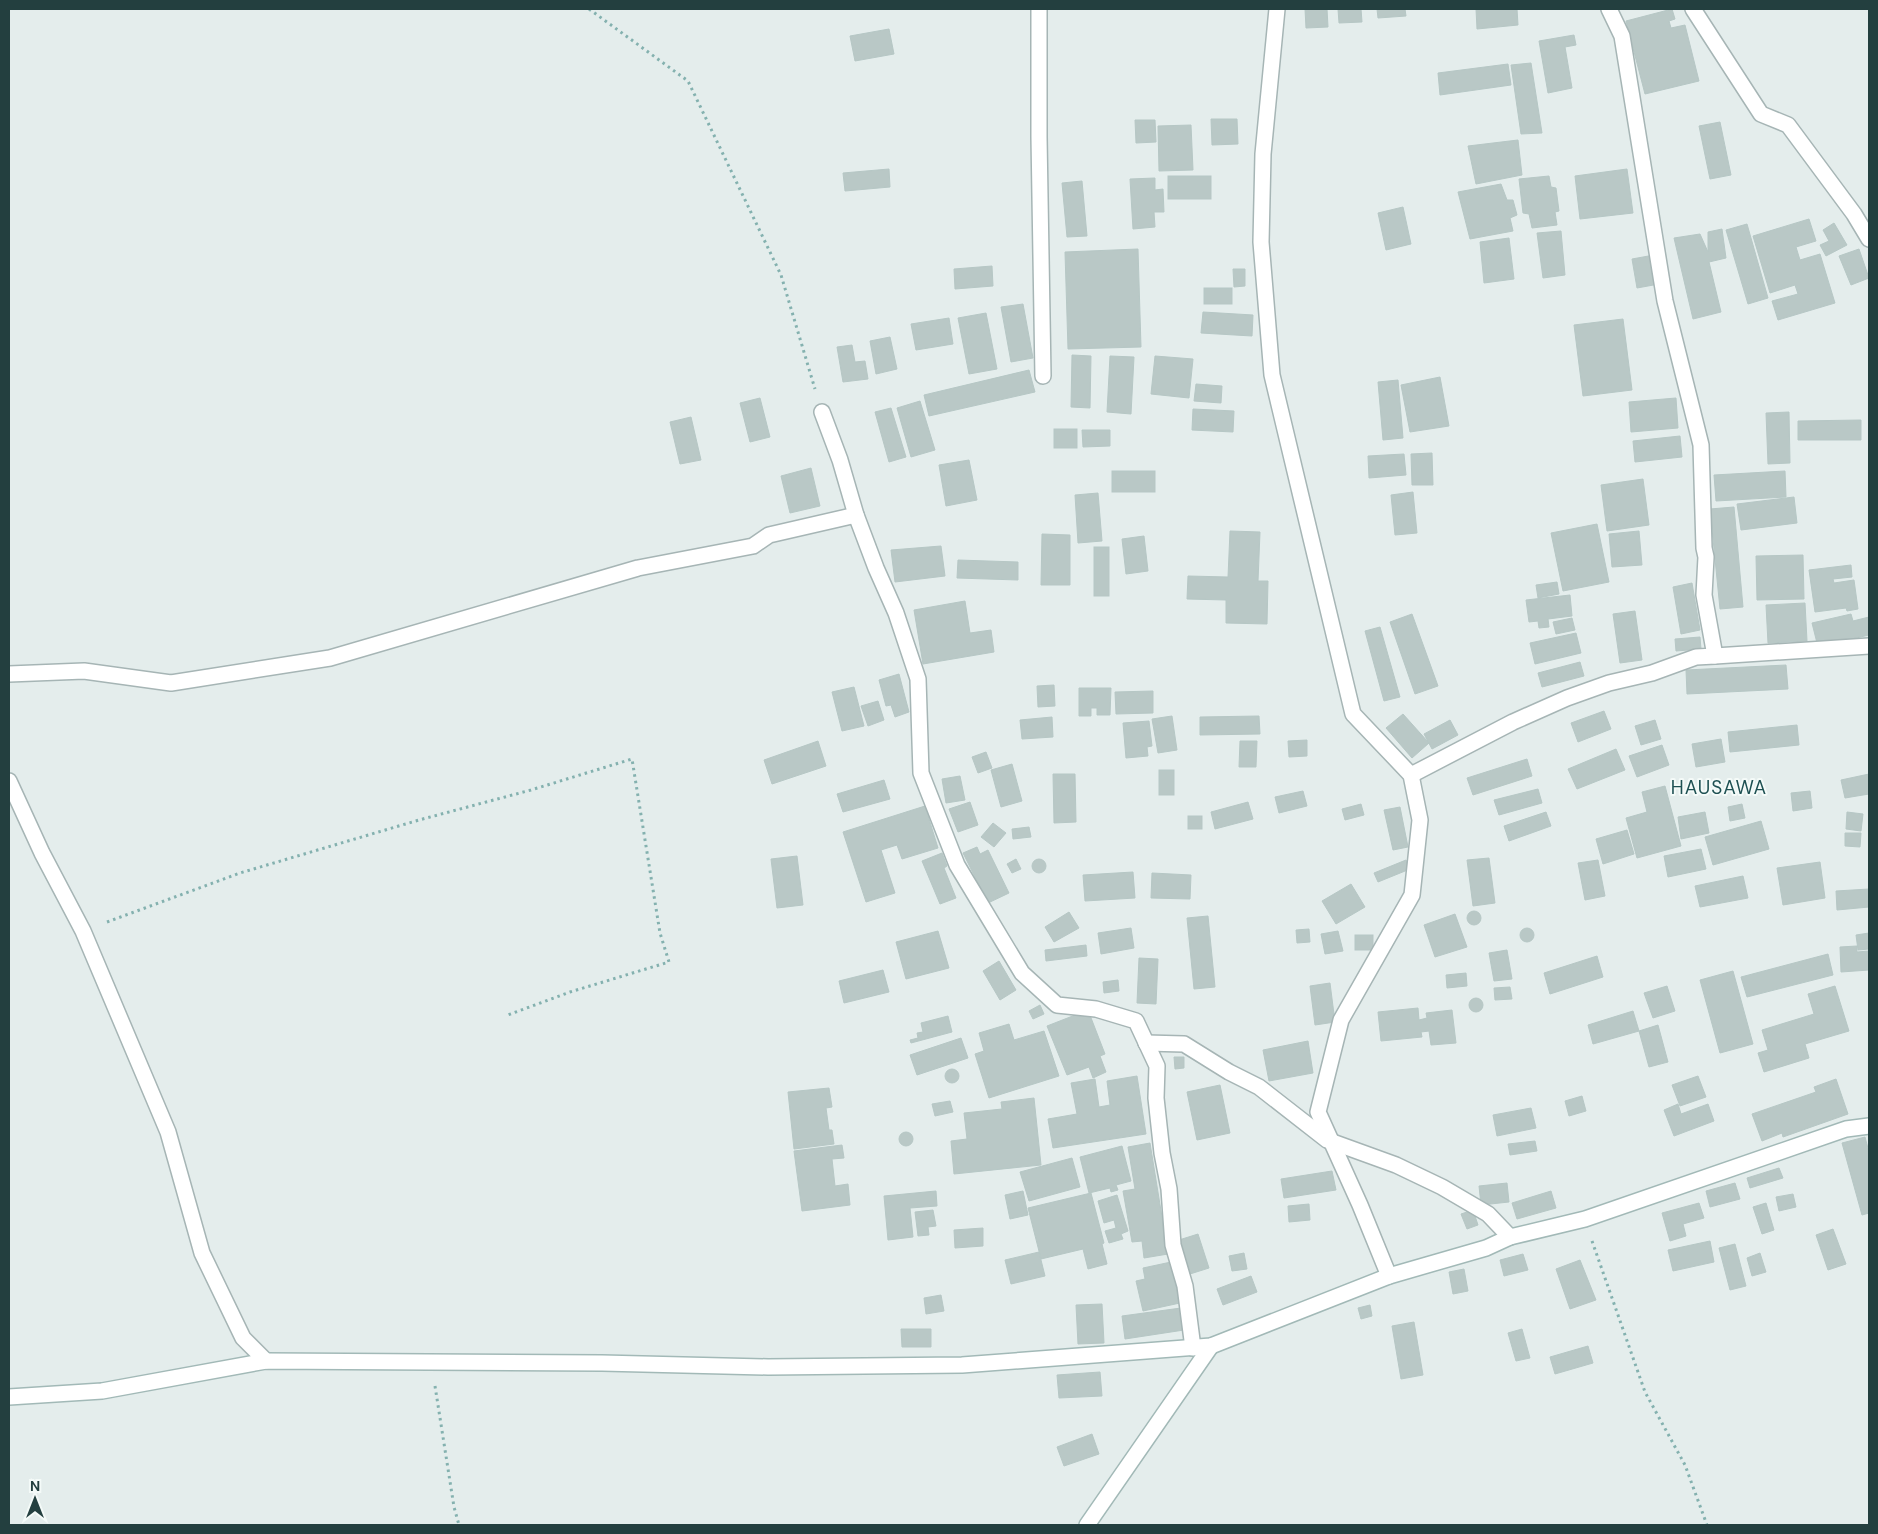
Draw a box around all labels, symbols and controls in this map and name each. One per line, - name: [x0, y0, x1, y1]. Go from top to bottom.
- district label: HAUSAWA: [1671, 775, 1767, 800]
- north arrow: [10, 1474, 60, 1524]
- text: N: [30, 1477, 40, 1495]

